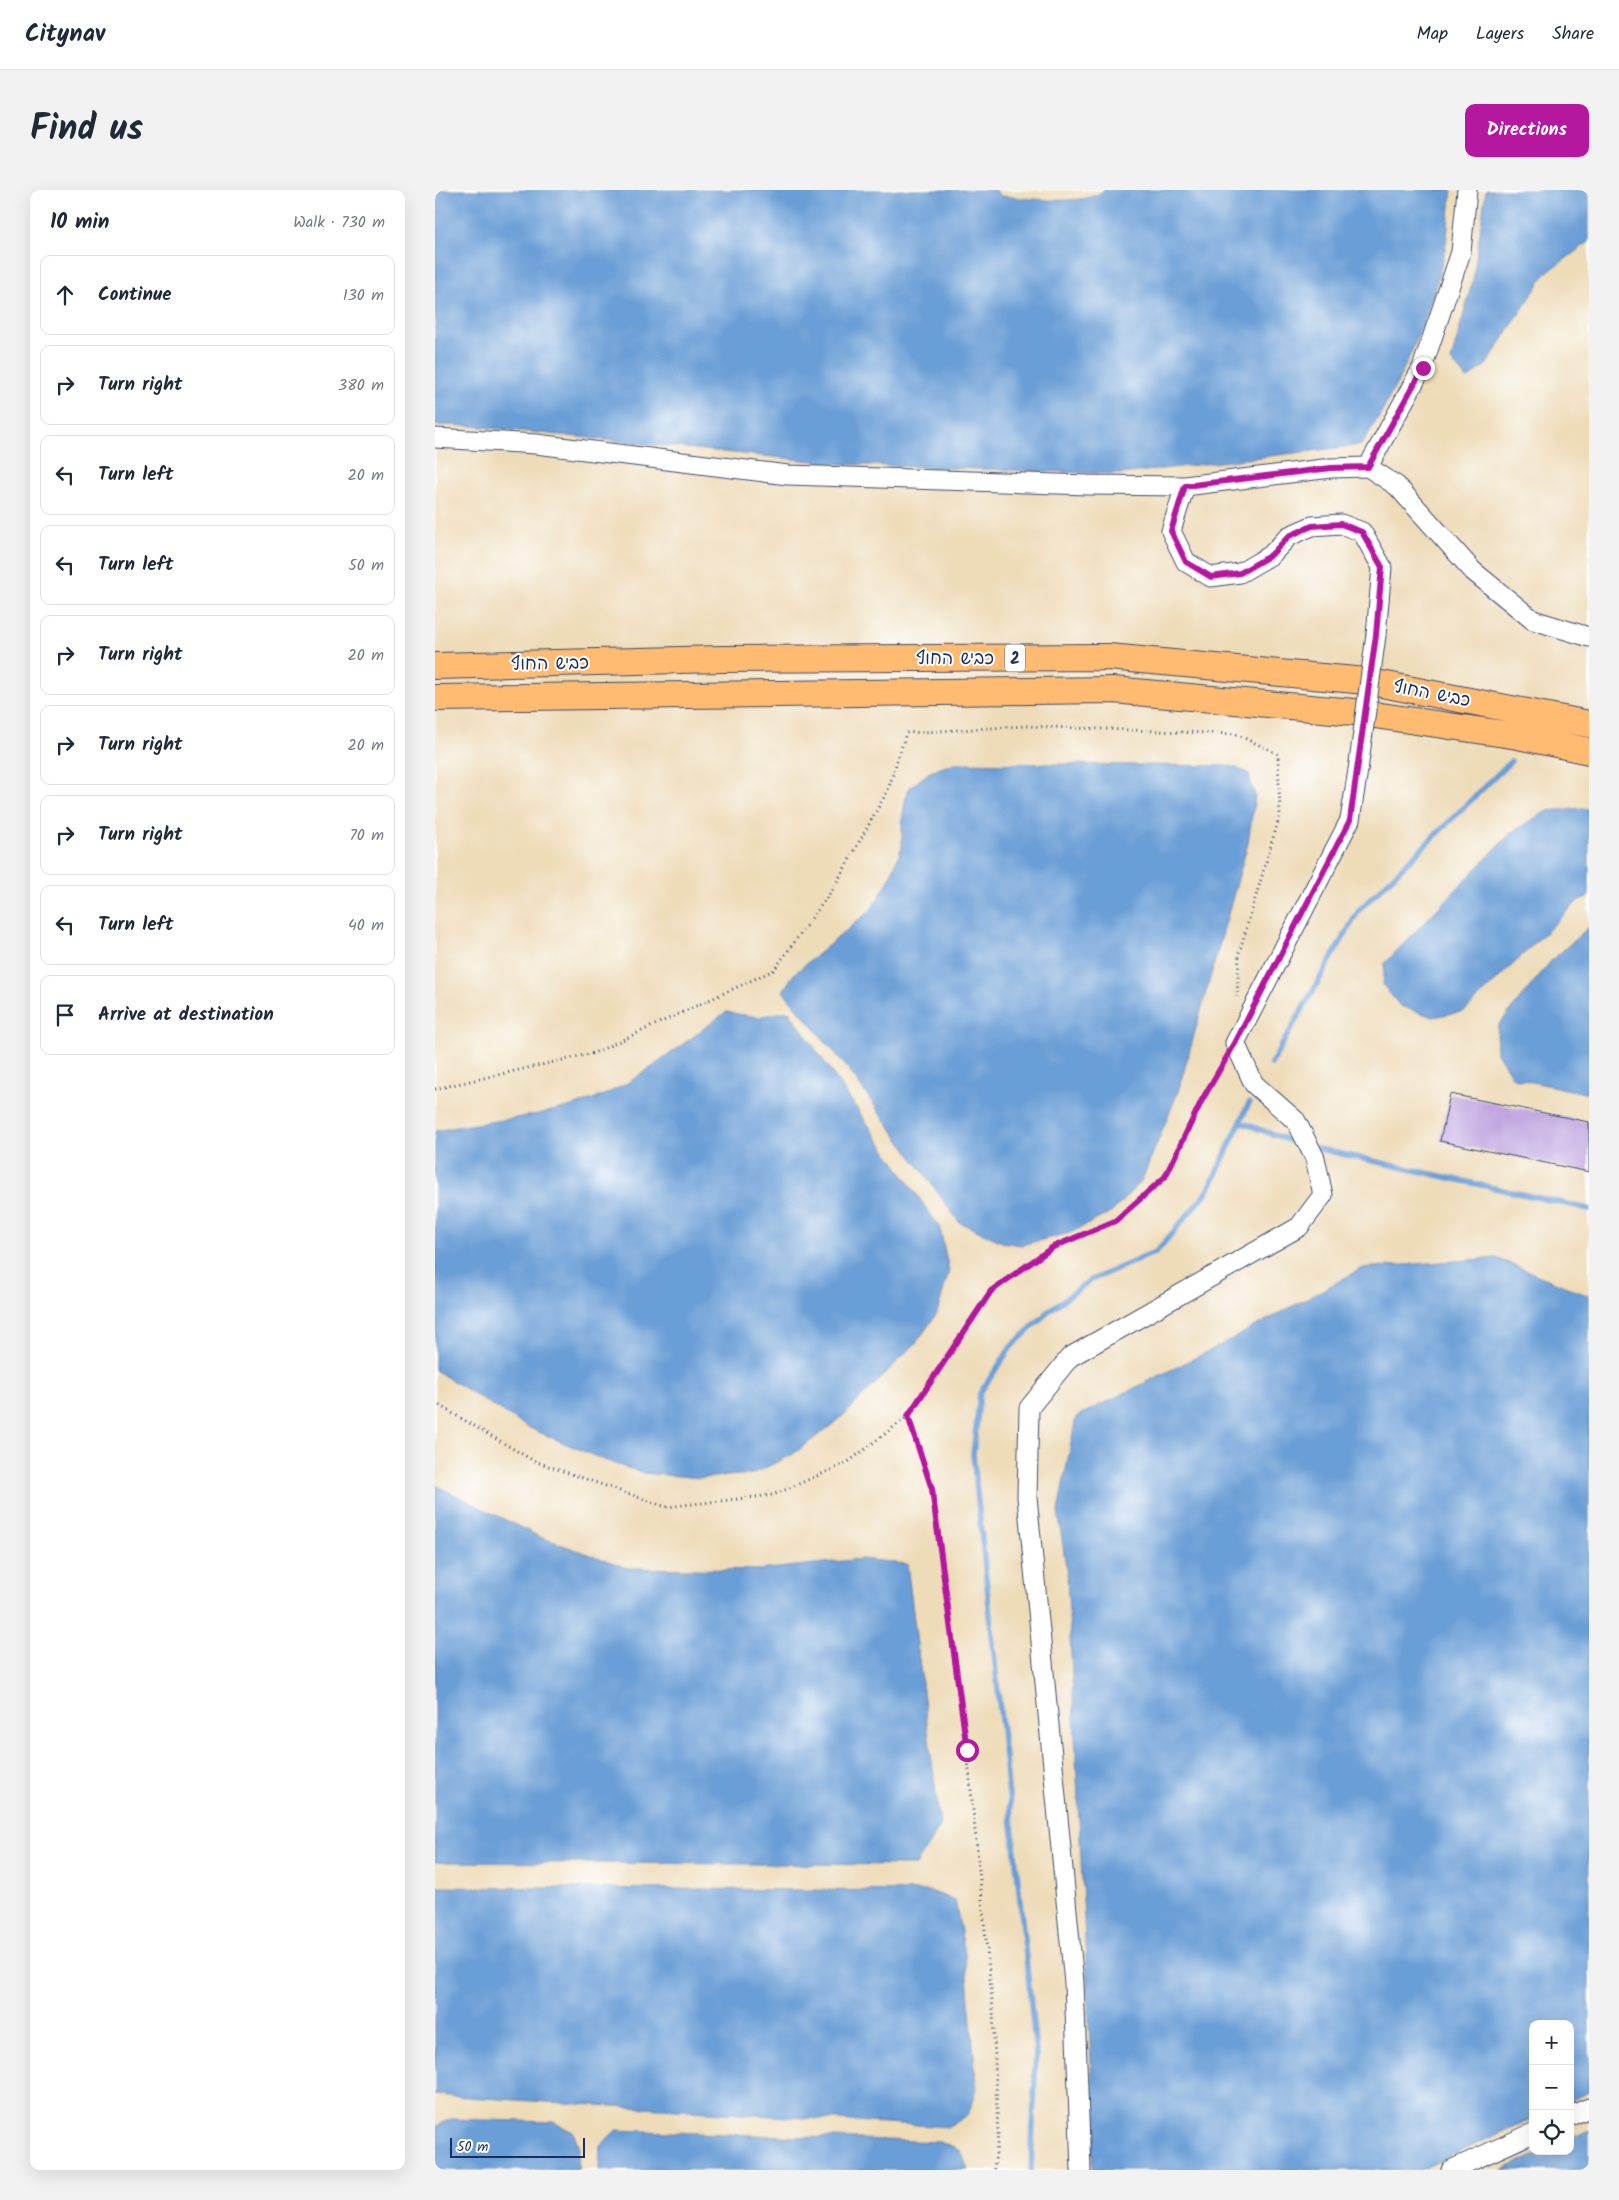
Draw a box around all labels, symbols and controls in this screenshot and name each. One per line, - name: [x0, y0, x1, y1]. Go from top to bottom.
- text: Citynav: [25, 15, 105, 54]
- text: Map: [1417, 20, 1448, 49]
- text: Layers: [1476, 20, 1524, 49]
- text: Share: [1552, 20, 1594, 49]
- text: Find us: [30, 102, 143, 158]
- button: Directions: [1465, 104, 1589, 157]
- text: 10 min: [50, 206, 110, 239]
- text: Walk · 730 m: [293, 210, 385, 235]
- text: Continue: [98, 280, 171, 310]
- icon: ahead: [51, 281, 79, 309]
- text: 130 m: [343, 283, 384, 308]
- route end: [1412, 357, 1435, 380]
- text: Turn right: [98, 370, 183, 400]
- icon: right: [51, 371, 79, 399]
- text: 380 m: [338, 373, 384, 398]
- text: Turn left: [98, 460, 173, 490]
- icon: left: [51, 461, 79, 489]
- text: 20 m: [348, 463, 384, 488]
- text: Turn left: [98, 550, 173, 580]
- icon: left: [51, 551, 79, 579]
- text: 50 m: [348, 553, 384, 578]
- text: Turn right: [98, 640, 183, 670]
- icon: right: [51, 641, 79, 669]
- text: 20 m: [348, 643, 384, 668]
- road number: 2: [1005, 644, 1025, 672]
- street label: כביש החוף: [916, 645, 994, 674]
- street label: כביש החוף: [511, 649, 589, 680]
- street label: כביש החוף: [1391, 673, 1473, 716]
- text: Turn right: [98, 730, 183, 760]
- icon: right: [51, 731, 79, 759]
- text: 20 m: [348, 733, 384, 758]
- text: Turn right: [98, 820, 183, 850]
- icon: right: [51, 821, 79, 849]
- text: 70 m: [349, 823, 384, 848]
- text: Turn left: [98, 910, 173, 940]
- icon: left: [51, 911, 79, 939]
- text: 40 m: [348, 913, 384, 938]
- text: Arrive at destination: [98, 1000, 274, 1030]
- icon: arrive: [51, 1001, 79, 1029]
- route start: [956, 1739, 979, 1762]
- map controls: [1529, 2020, 1574, 2155]
- button: +: [1529, 2020, 1574, 2065]
- button: −: [1529, 2065, 1574, 2110]
- button: locate: [1529, 2110, 1574, 2155]
- scale bar: [450, 2135, 585, 2158]
- text: 50 m: [457, 2136, 488, 2158]

